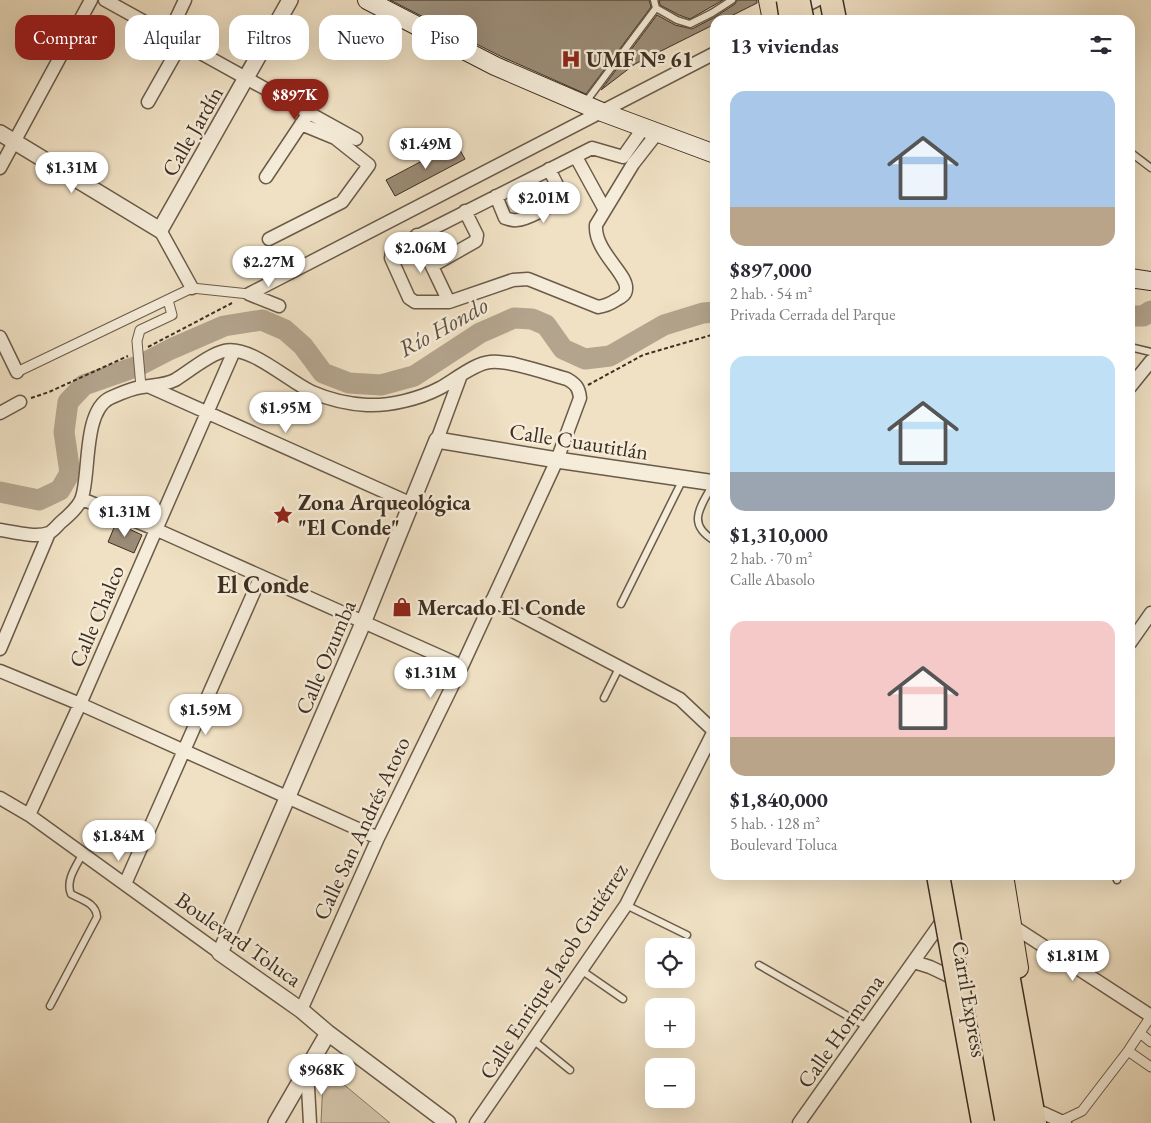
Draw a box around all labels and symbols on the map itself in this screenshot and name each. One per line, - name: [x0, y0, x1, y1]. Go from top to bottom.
- place label: UMF Nº 61: [586, 45, 693, 74]
- hospital icon: UMF Nº 61: [560, 48, 582, 70]
- pin: $897K: [260, 78, 330, 121]
- street label: Calle Jardín: [155, 81, 230, 182]
- pin: $1.49M: [385, 128, 467, 170]
- pin: $1.31M: [31, 152, 113, 194]
- pin: $2.01M: [503, 182, 585, 224]
- pin: $2.06M: [380, 232, 462, 274]
- pin: $2.27M: [228, 246, 310, 288]
- water label: Río Hondo: [392, 289, 493, 364]
- pin: $1.95M: [245, 392, 327, 434]
- street label: Calle Cuautitlán: [507, 416, 651, 467]
- place label: Zona Arqueológica "El Conde": [298, 488, 471, 542]
- pin: $1.31M: [84, 496, 166, 538]
- place icon: Zona Arqueológica "El Conde": [272, 504, 294, 526]
- street label: Calle Chalco: [62, 561, 131, 672]
- district label: El Conde: [217, 569, 309, 600]
- place label: Mercado El Conde: [417, 593, 585, 622]
- street label: Calle Ozumba: [288, 595, 363, 719]
- shop icon: Mercado El Conde: [391, 596, 413, 618]
- pin: $1.31M: [390, 656, 472, 699]
- pin: $1.59M: [165, 694, 247, 736]
- street label: Calle San Andrés Atoto: [306, 732, 417, 925]
- pin: $1.84M: [78, 820, 160, 862]
- street label: Calle Enrique Jacob Gutiérrez: [473, 857, 635, 1085]
- street label: Boulevard Toluca: [170, 885, 308, 994]
- street label: Carril Express: [945, 939, 994, 1060]
- pin: $1.81M: [1032, 940, 1114, 982]
- street label: Calle Hormona: [791, 969, 890, 1094]
- pin: $968K: [287, 1054, 357, 1096]

